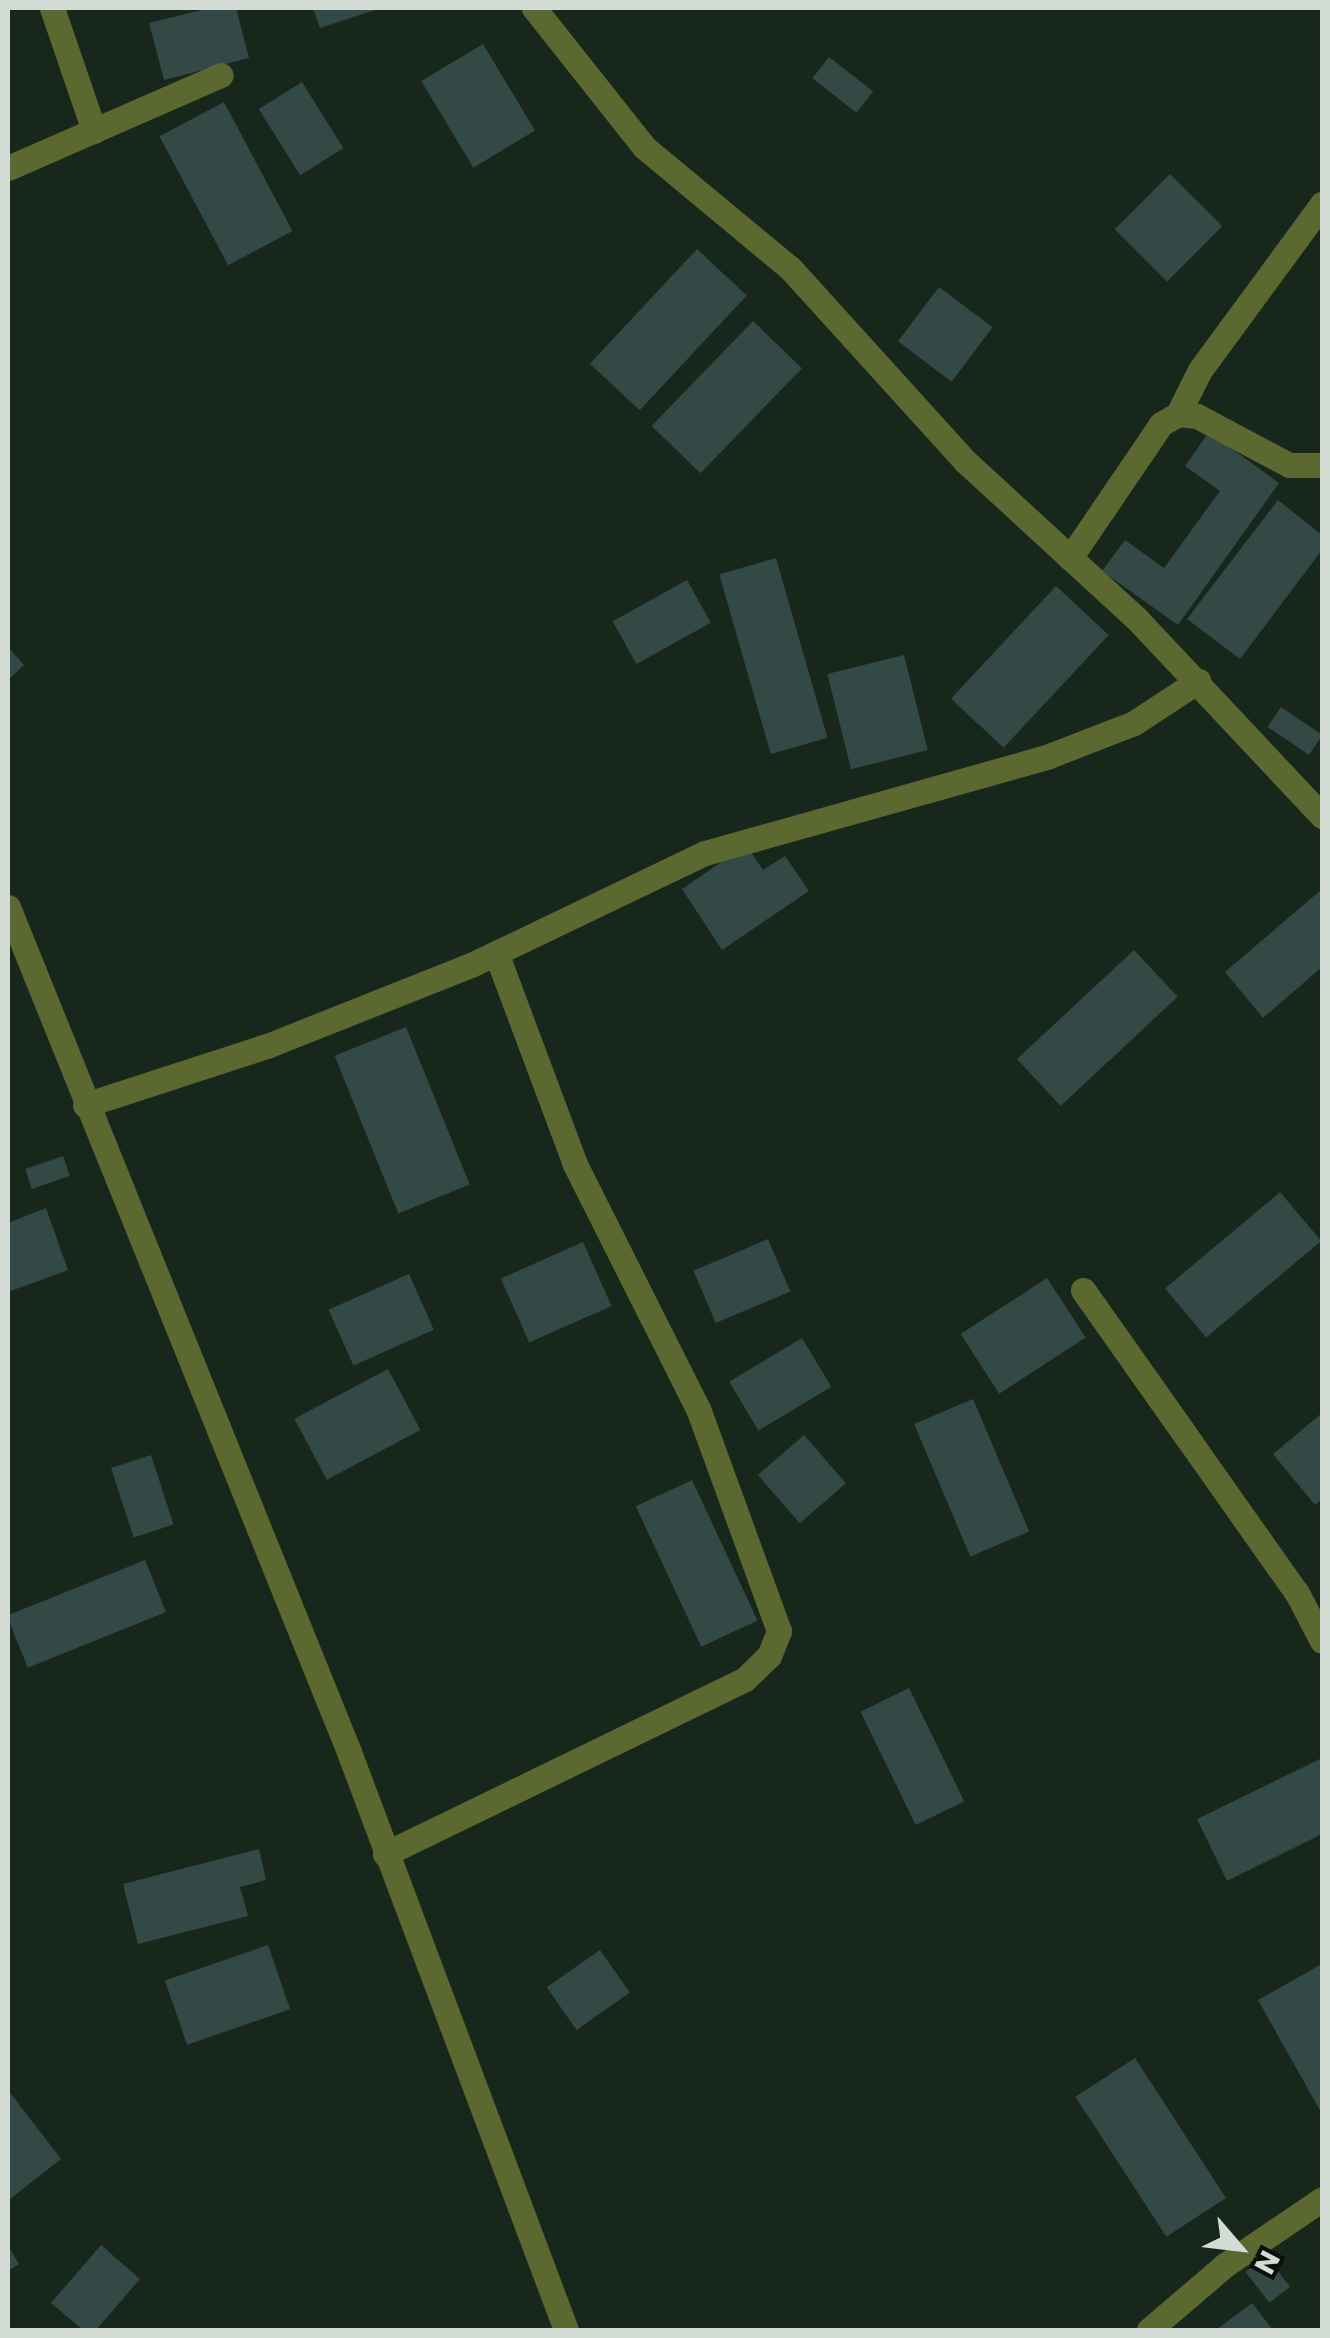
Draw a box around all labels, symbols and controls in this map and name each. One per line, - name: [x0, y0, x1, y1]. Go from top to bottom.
- north arrow: [1190, 2198, 1290, 2298]
- text: N: [1245, 2244, 1289, 2281]

